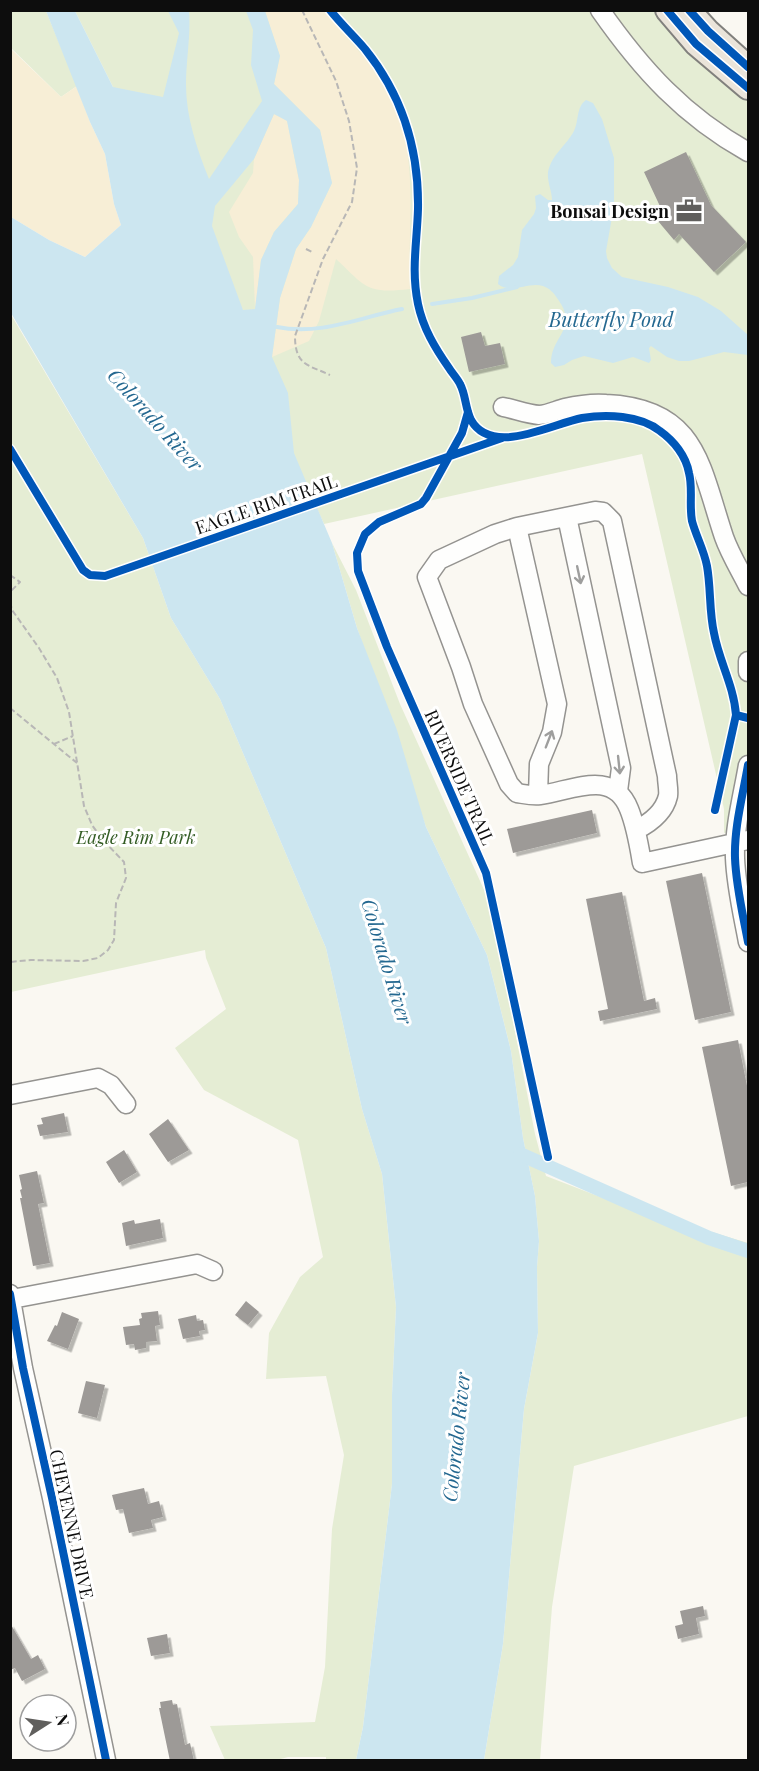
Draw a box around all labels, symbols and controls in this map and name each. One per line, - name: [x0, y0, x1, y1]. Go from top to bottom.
- office icon: Bonsai Design: [674, 196, 704, 226]
- place label: Bonsai Design: [550, 199, 669, 223]
- water label: Butterfly Pond: [548, 305, 675, 332]
- water label: Colorado River: [103, 362, 210, 477]
- street label: EAGLE RIM TRAIL: [192, 468, 341, 540]
- one-way arrow: [574, 564, 585, 584]
- street label: RIVERSIDE TRAIL: [419, 705, 501, 849]
- one-way arrow: [544, 730, 555, 748]
- one-way arrow: [614, 755, 625, 775]
- park label: Eagle Rim Park: [75, 825, 196, 849]
- water label: Colorado River: [356, 895, 420, 1028]
- water label: Colorado River: [435, 1370, 475, 1503]
- street label: CHEYENNE DRIVE: [44, 1447, 100, 1601]
- north arrow: [18, 1693, 78, 1753]
- text: N: [52, 1712, 75, 1728]

